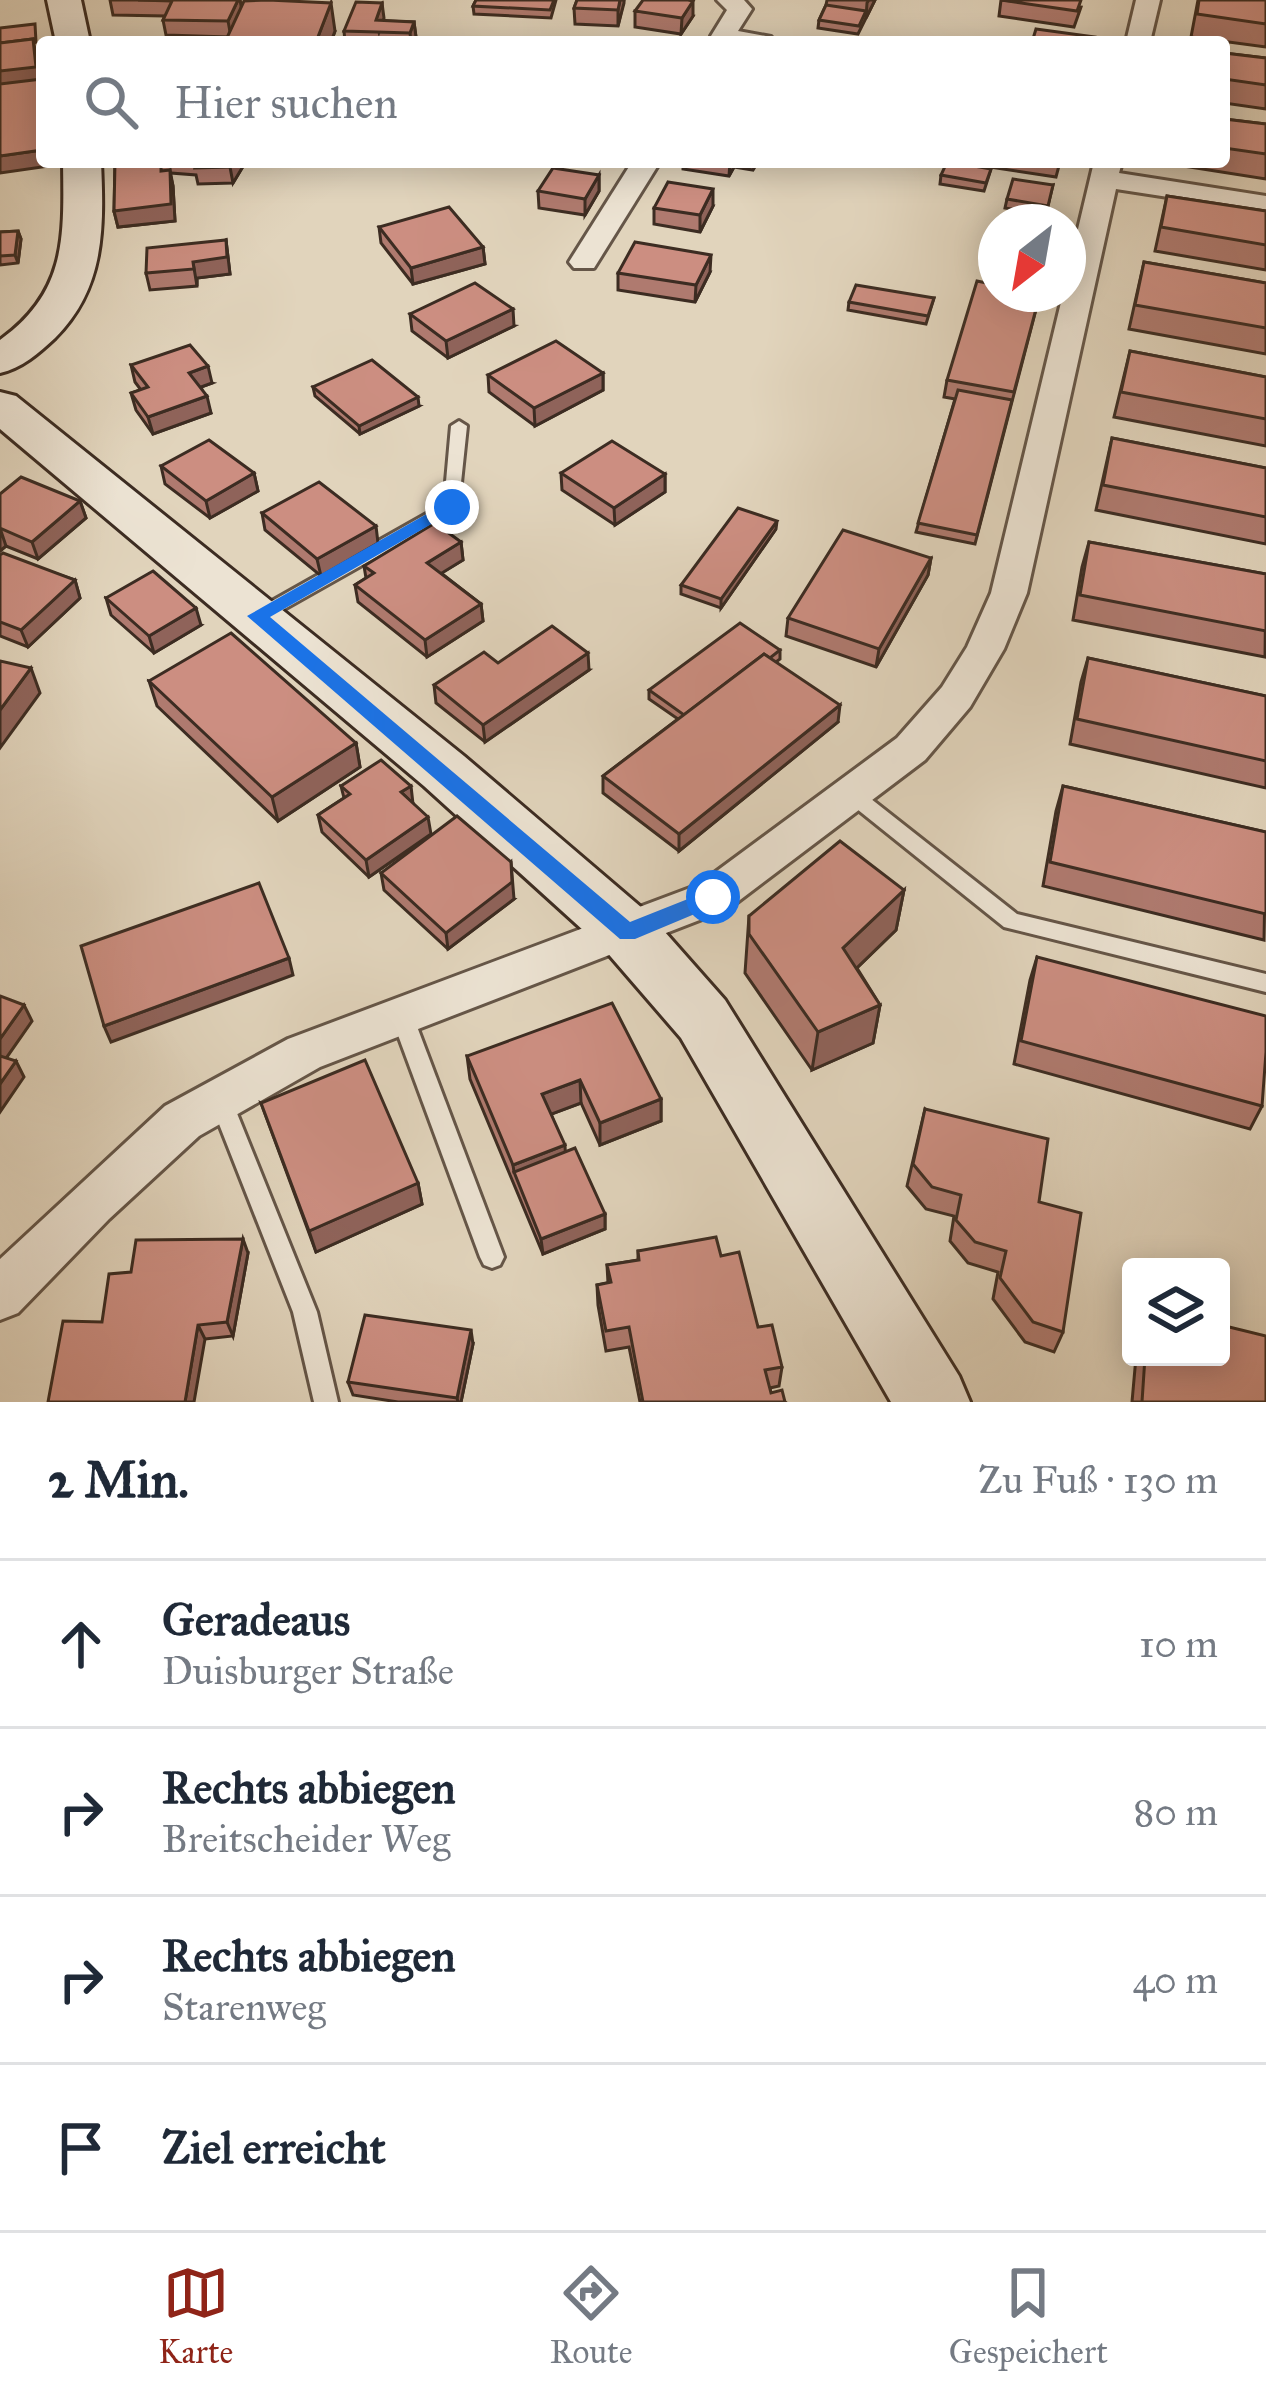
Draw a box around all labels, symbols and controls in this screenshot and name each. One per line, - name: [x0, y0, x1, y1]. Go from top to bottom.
- search box: [36, 36, 1230, 168]
- icon: search: [78, 69, 144, 135]
- text: Hier suchen: [174, 75, 398, 130]
- north arrow: [978, 204, 1086, 312]
- route end: [425, 480, 479, 534]
- route start: [686, 870, 740, 924]
- map controls: [1122, 1258, 1230, 1366]
- button: layers: [1122, 1258, 1230, 1366]
- text: 2 Min.: [48, 1449, 189, 1511]
- text: Zu Fuß · 130 m: [978, 1456, 1218, 1504]
- text: Geradeaus: [162, 1592, 350, 1647]
- icon: ahead: [48, 1611, 114, 1677]
- text: 10 m: [1139, 1620, 1218, 1668]
- text: Duisburger Straße: [162, 1647, 454, 1695]
- text: Rechts abbiegen: [162, 1760, 456, 1815]
- icon: right: [48, 1779, 114, 1845]
- text: 80 m: [1133, 1788, 1218, 1836]
- text: Breitscheider Weg: [162, 1815, 450, 1863]
- text: Rechts abbiegen: [162, 1928, 456, 1983]
- icon: right: [48, 1947, 114, 2013]
- text: 40 m: [1132, 1956, 1218, 2004]
- text: Starenweg: [162, 1983, 326, 2031]
- icon: arrive: [48, 2115, 114, 2181]
- text: Ziel erreicht: [162, 2120, 386, 2175]
- tab: Karte: [158, 2260, 233, 2372]
- tab: Route: [550, 2260, 632, 2372]
- tab: Gespeichert: [949, 2260, 1108, 2372]

